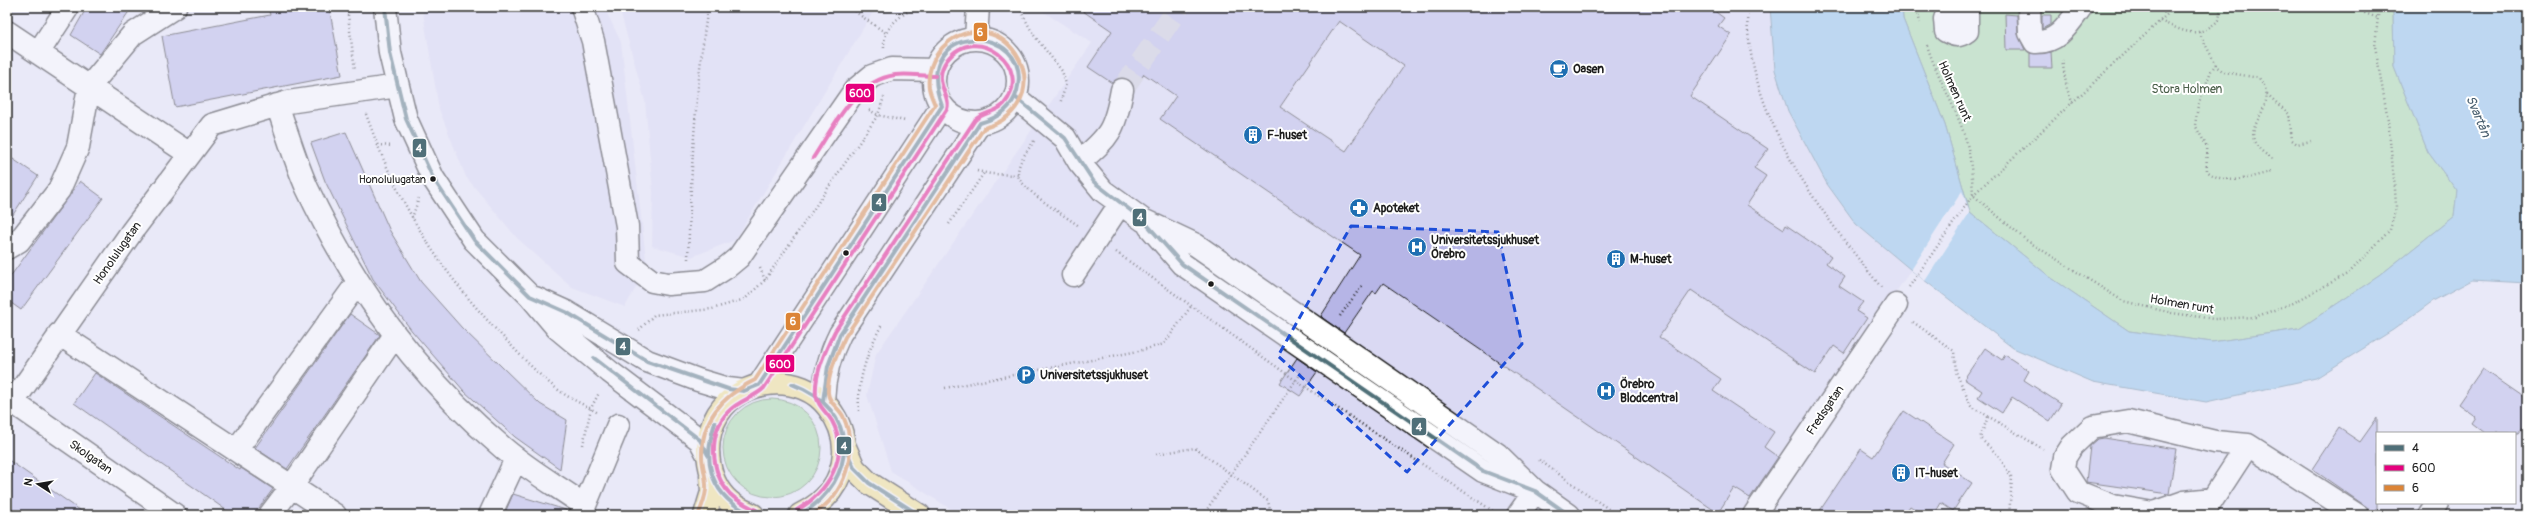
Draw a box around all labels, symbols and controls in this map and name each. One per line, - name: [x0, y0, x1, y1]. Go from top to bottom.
- line badge: 6: [973, 22, 988, 42]
- text: 6: [977, 26, 984, 39]
- cafe icon: Oasen: [1548, 58, 1570, 80]
- street label: Holmen runt: [1935, 59, 1975, 124]
- place label: Oasen: [1573, 62, 1604, 77]
- park label: Stora Holmen: [2152, 82, 2223, 97]
- line badge: 600: [845, 83, 875, 103]
- text: 600: [849, 87, 871, 100]
- water label: Svartån: [2462, 93, 2494, 140]
- building icon: F-huset: [1242, 124, 1264, 146]
- place label: F-huset: [1267, 128, 1308, 143]
- line badge: 4: [412, 138, 427, 158]
- text: 4: [415, 142, 423, 155]
- place label: Honolulugatan: [359, 173, 426, 186]
- marker: Honolulugatan: [428, 174, 438, 184]
- line badge: 4: [871, 193, 887, 212]
- text: 4: [875, 196, 883, 209]
- pharmacy icon: Apoteket: [1348, 197, 1370, 219]
- place label: Apoteket: [1373, 201, 1421, 216]
- line badge: 4: [1132, 208, 1147, 227]
- text: 4: [1136, 211, 1144, 224]
- street label: Honolulugatan: [90, 219, 145, 288]
- place label: Universitetssjukhuset Örebro: [1431, 233, 1540, 262]
- hospital icon: Universitetssjukhuset Örebro: [1406, 236, 1428, 258]
- unlabelled marker: [841, 248, 851, 258]
- building icon: M-huset: [1605, 248, 1627, 270]
- place label: M-huset: [1630, 252, 1673, 267]
- unlabelled marker: [1206, 279, 1216, 289]
- street label: Holmen runt: [2149, 292, 2215, 318]
- line badge: 6: [785, 312, 801, 331]
- text: 6: [790, 315, 797, 328]
- line badge: 4: [615, 337, 631, 356]
- text: 4: [619, 340, 627, 353]
- line badge: 600: [765, 354, 795, 373]
- text: 600: [769, 358, 791, 371]
- parking icon: Universitetssjukhuset: [1015, 364, 1037, 386]
- place label: Universitetssjukhuset: [1040, 368, 1149, 383]
- place label: Örebro Blodcentral: [1620, 376, 1678, 406]
- hospital icon: Örebro Blodcentral: [1595, 380, 1617, 402]
- street label: Fredsgatan: [1803, 382, 1848, 438]
- line badge: 4: [1411, 417, 1427, 436]
- text: 4: [1415, 421, 1423, 434]
- legend: [2376, 432, 2516, 504]
- line badge: 4: [836, 436, 852, 455]
- street label: Skolgatan: [66, 437, 115, 478]
- text: 4: [840, 440, 848, 453]
- text: 4: [2412, 441, 2419, 456]
- text: 600: [2412, 461, 2435, 476]
- building icon: IT-huset: [1890, 462, 1912, 484]
- north arrow: [18, 464, 58, 504]
- place label: IT-huset: [1915, 466, 1959, 481]
- text: N: [22, 476, 36, 487]
- text: 6: [2412, 481, 2419, 496]

